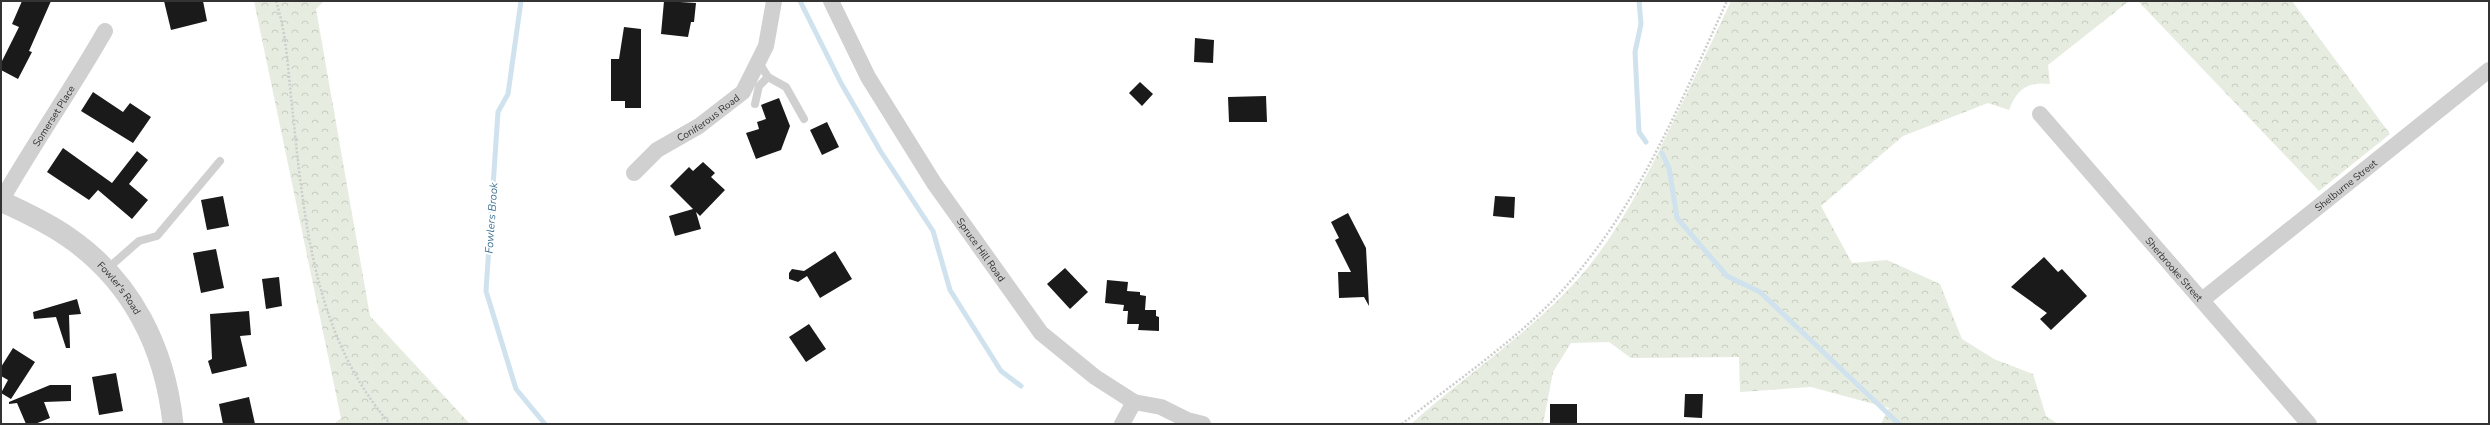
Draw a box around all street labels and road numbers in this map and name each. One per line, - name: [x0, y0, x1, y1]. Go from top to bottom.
- street label: Somerset Place: [29, 83, 79, 149]
- street label: Coniferous Road: [674, 91, 743, 145]
- street label: Shelburne Street: [2312, 156, 2381, 215]
- street label: Spruce Hill Road: [953, 215, 1008, 285]
- street label: Sherbrooke Street: [2142, 234, 2206, 305]
- street label: Fowler's Road: [94, 259, 144, 318]

